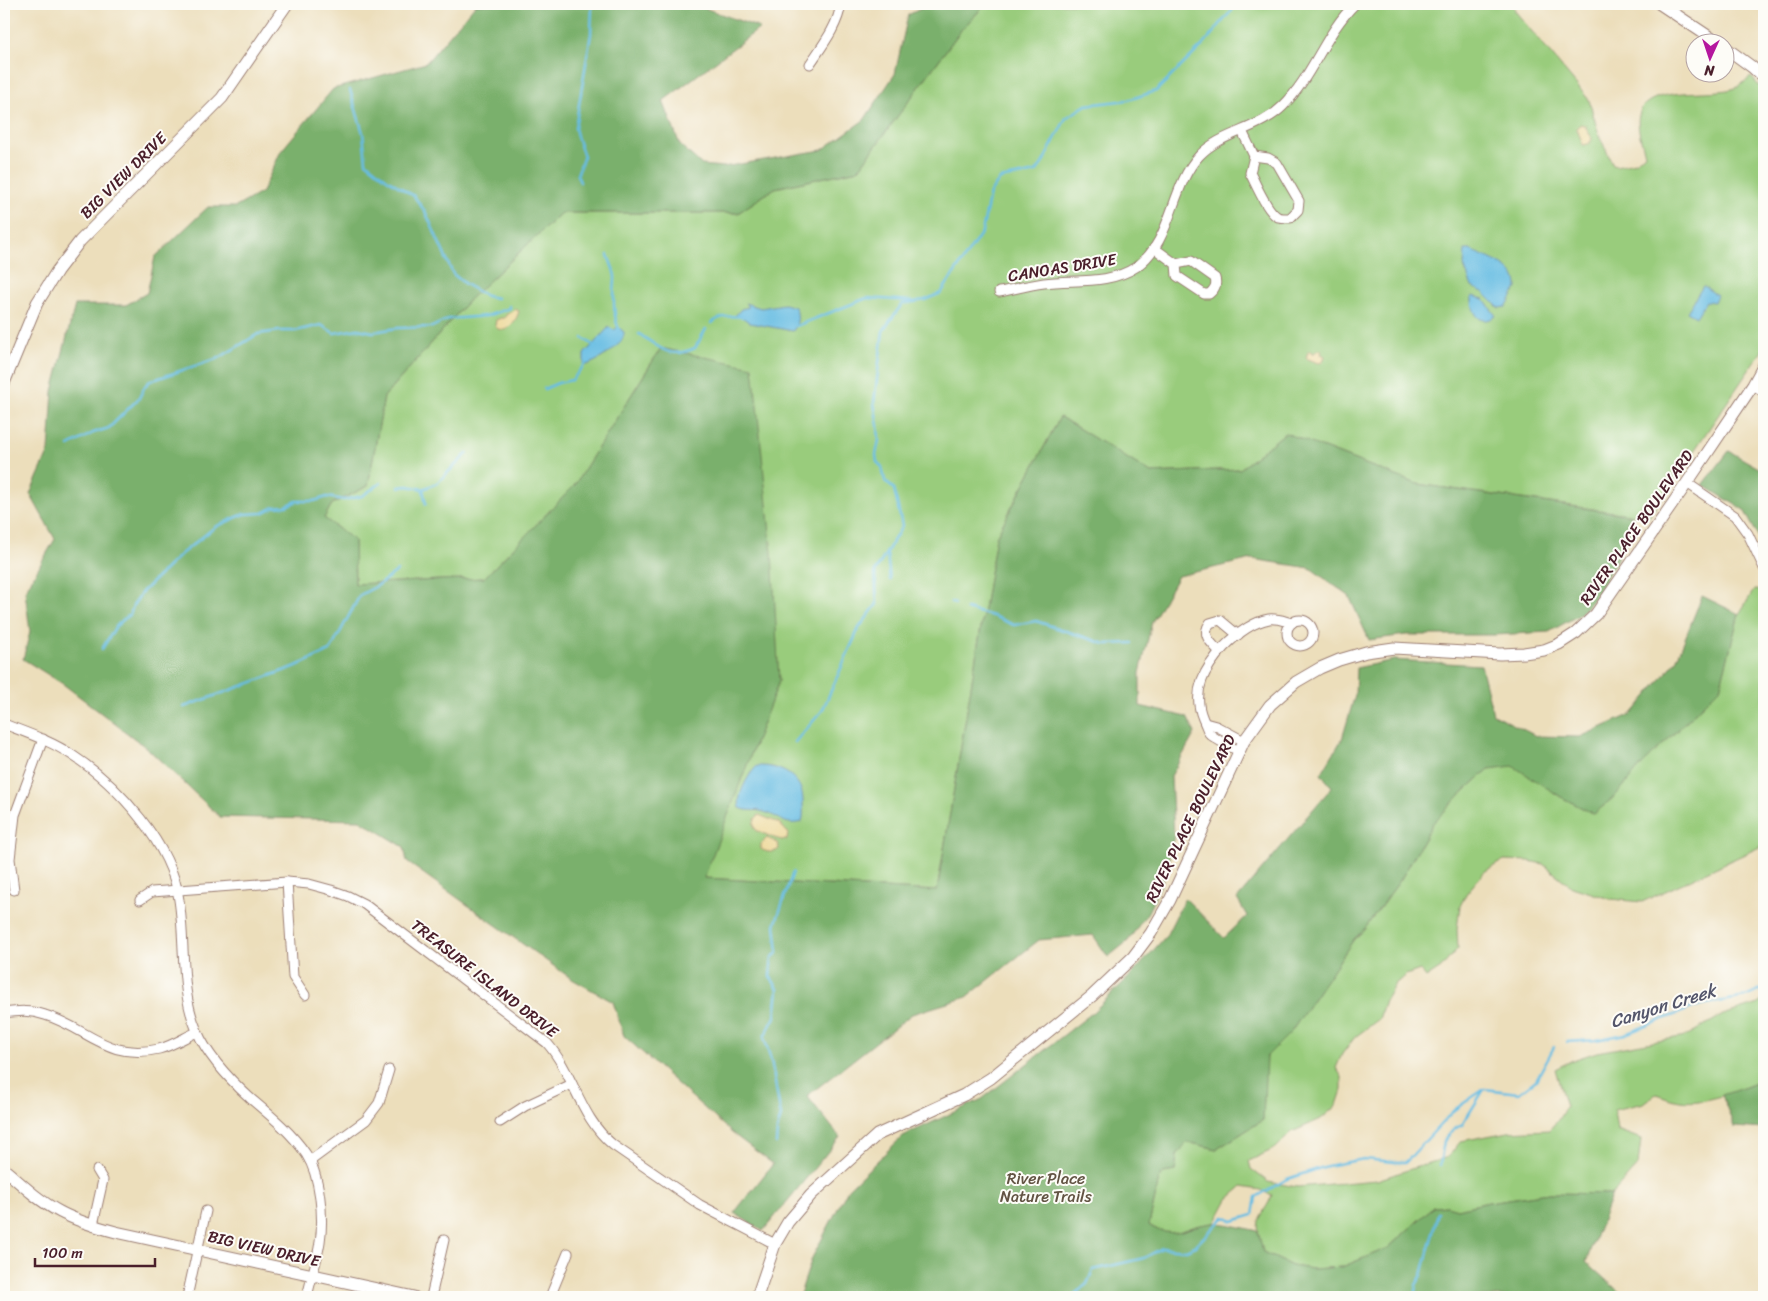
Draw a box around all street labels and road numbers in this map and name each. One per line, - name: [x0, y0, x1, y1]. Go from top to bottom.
- street label: BIG VIEW DRIVE: [73, 124, 175, 226]
- street label: CANOAS DRIVE: [1006, 244, 1119, 290]
- street label: RIVER PLACE BOULEVARD: [1572, 443, 1701, 611]
- street label: RIVER PLACE BOULEVARD: [1137, 729, 1244, 907]
- street label: TREASURE ISLAND DRIVE: [404, 911, 566, 1046]
- street label: BIG VIEW DRIVE: [205, 1222, 324, 1276]

